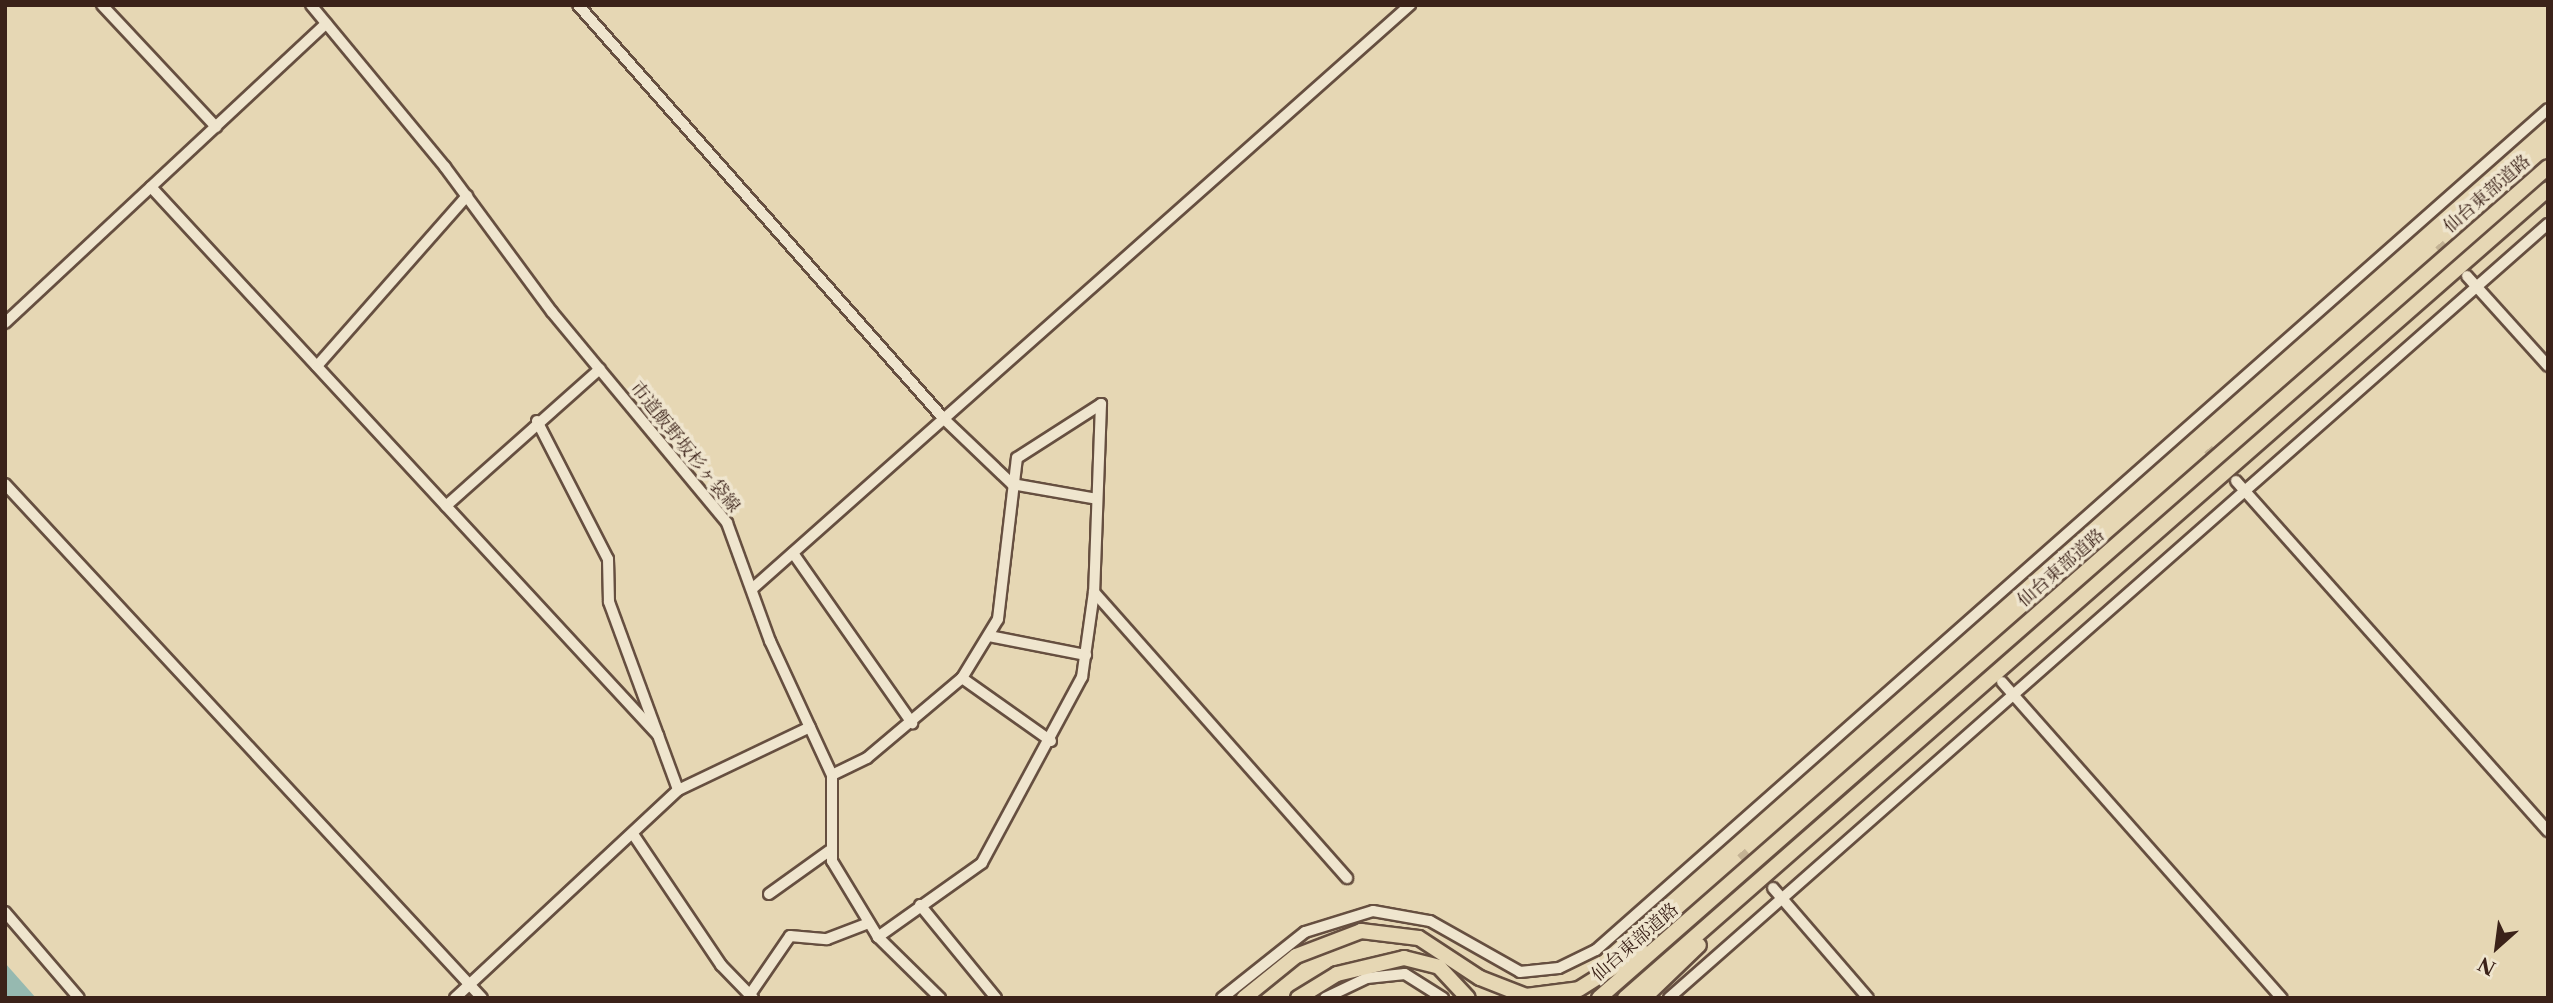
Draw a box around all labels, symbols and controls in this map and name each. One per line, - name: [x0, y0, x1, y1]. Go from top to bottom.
- street label: 仙台東部道路: [2439, 150, 2535, 238]
- street label: 市道飯野坂杉ヶ袋線: [626, 377, 744, 517]
- street label: 仙台東部道路: [2013, 524, 2109, 612]
- street label: 仙台東部道路: [1587, 898, 1683, 986]
- north arrow: [2462, 912, 2532, 982]
- text: N: [2474, 952, 2500, 980]

